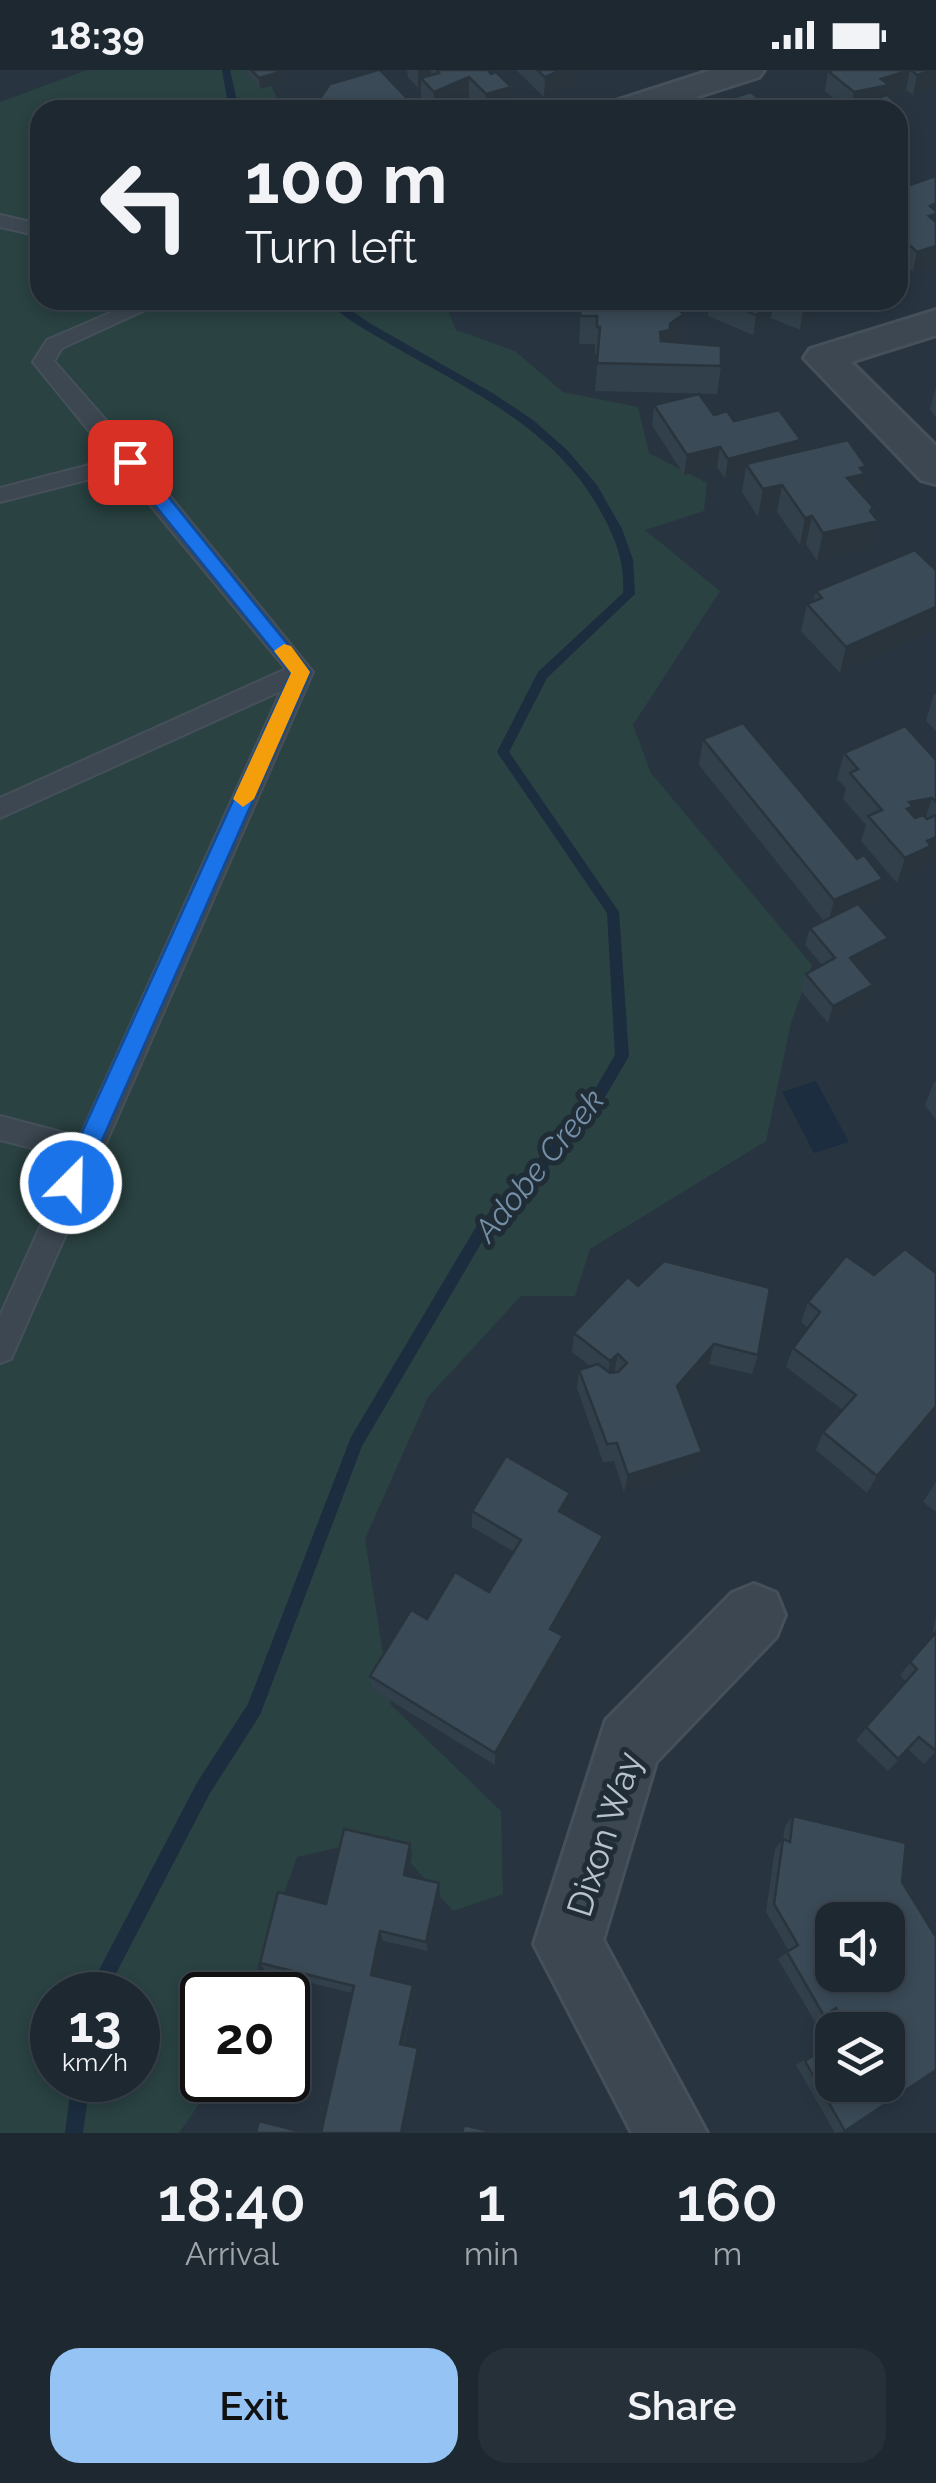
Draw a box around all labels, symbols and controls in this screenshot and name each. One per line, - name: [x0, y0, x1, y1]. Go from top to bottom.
- text: 18:39: [50, 13, 145, 58]
- text: 100 m: [245, 137, 448, 219]
- icon: left: [80, 140, 210, 270]
- text: Turn left: [245, 221, 417, 274]
- pin: [88, 420, 173, 505]
- icon: arrive: [103, 435, 158, 490]
- water label: Adobe Creek: [465, 1082, 611, 1250]
- position arrow: [19, 1131, 123, 1235]
- street label: Dixon Way: [558, 1746, 650, 1921]
- map controls: [815, 1902, 905, 2102]
- button: sound: [815, 1902, 905, 1992]
- speed limit sign: 20: [180, 1972, 310, 2102]
- text: 13: [69, 1995, 121, 2054]
- button: layers: [815, 2012, 905, 2102]
- text: km/h: [62, 2047, 128, 2077]
- text: 18:40: [158, 2165, 306, 2235]
- text: 1: [477, 2165, 506, 2235]
- text: 160: [677, 2165, 778, 2235]
- text: Arrival: [185, 2235, 279, 2272]
- text: min: [464, 2235, 519, 2272]
- text: m: [713, 2235, 742, 2272]
- button: Exit: [50, 2348, 458, 2463]
- button: Share: [478, 2348, 886, 2463]

